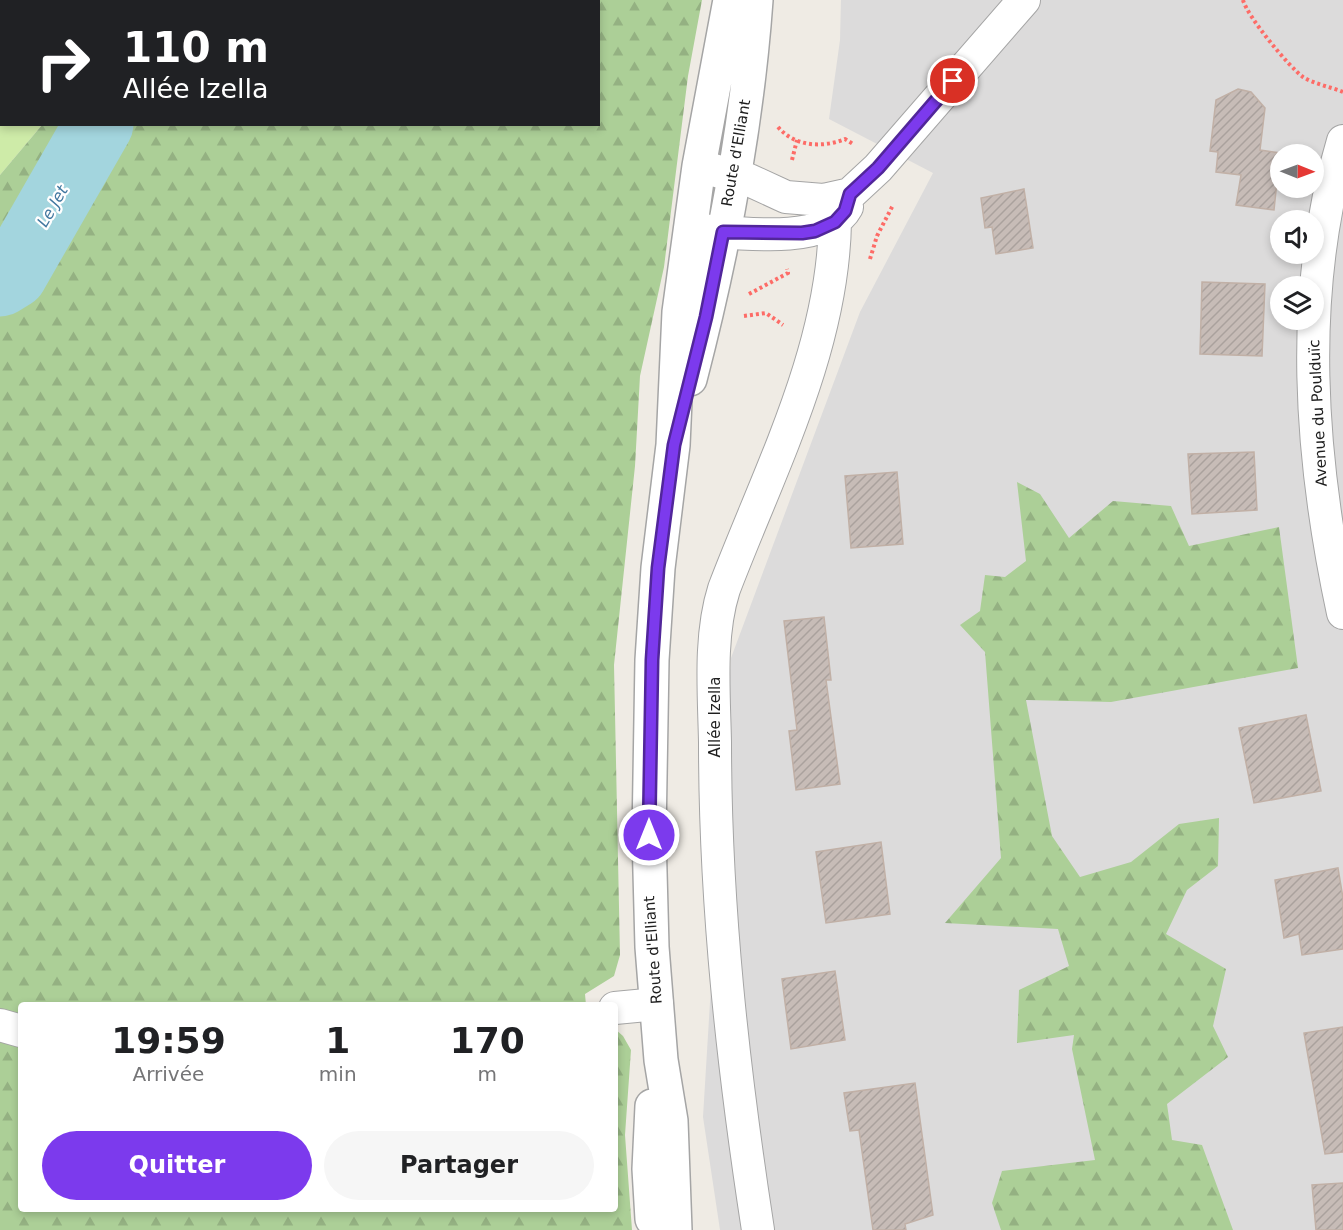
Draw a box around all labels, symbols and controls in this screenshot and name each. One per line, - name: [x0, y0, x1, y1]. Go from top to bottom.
- text: 110 m: [123, 23, 269, 72]
- icon: right: [24, 24, 102, 102]
- pin: [927, 55, 978, 106]
- icon: arrive: [936, 64, 969, 97]
- text: Allée Izella: [123, 73, 269, 104]
- street label: Route d'Elliant: [718, 98, 754, 208]
- north arrow: [1270, 144, 1324, 198]
- map controls: [1270, 144, 1324, 330]
- water label: Le Jet: [33, 182, 72, 230]
- button: sound: [1270, 210, 1324, 264]
- button: layers: [1270, 276, 1324, 330]
- street label: Avenue du Poulduïc: [1305, 339, 1331, 487]
- street label: Allée Izella: [706, 677, 724, 757]
- position arrow: [617, 803, 681, 867]
- street label: Route d'Elliant: [640, 895, 666, 1005]
- text: 19:59: [111, 1020, 226, 1061]
- text: 1: [325, 1020, 350, 1061]
- text: 170: [450, 1020, 525, 1061]
- text: Arrivée: [133, 1062, 204, 1086]
- text: min: [319, 1062, 357, 1086]
- text: m: [478, 1062, 497, 1086]
- button: Quitter: [42, 1131, 312, 1200]
- button: Partager: [324, 1131, 594, 1200]

